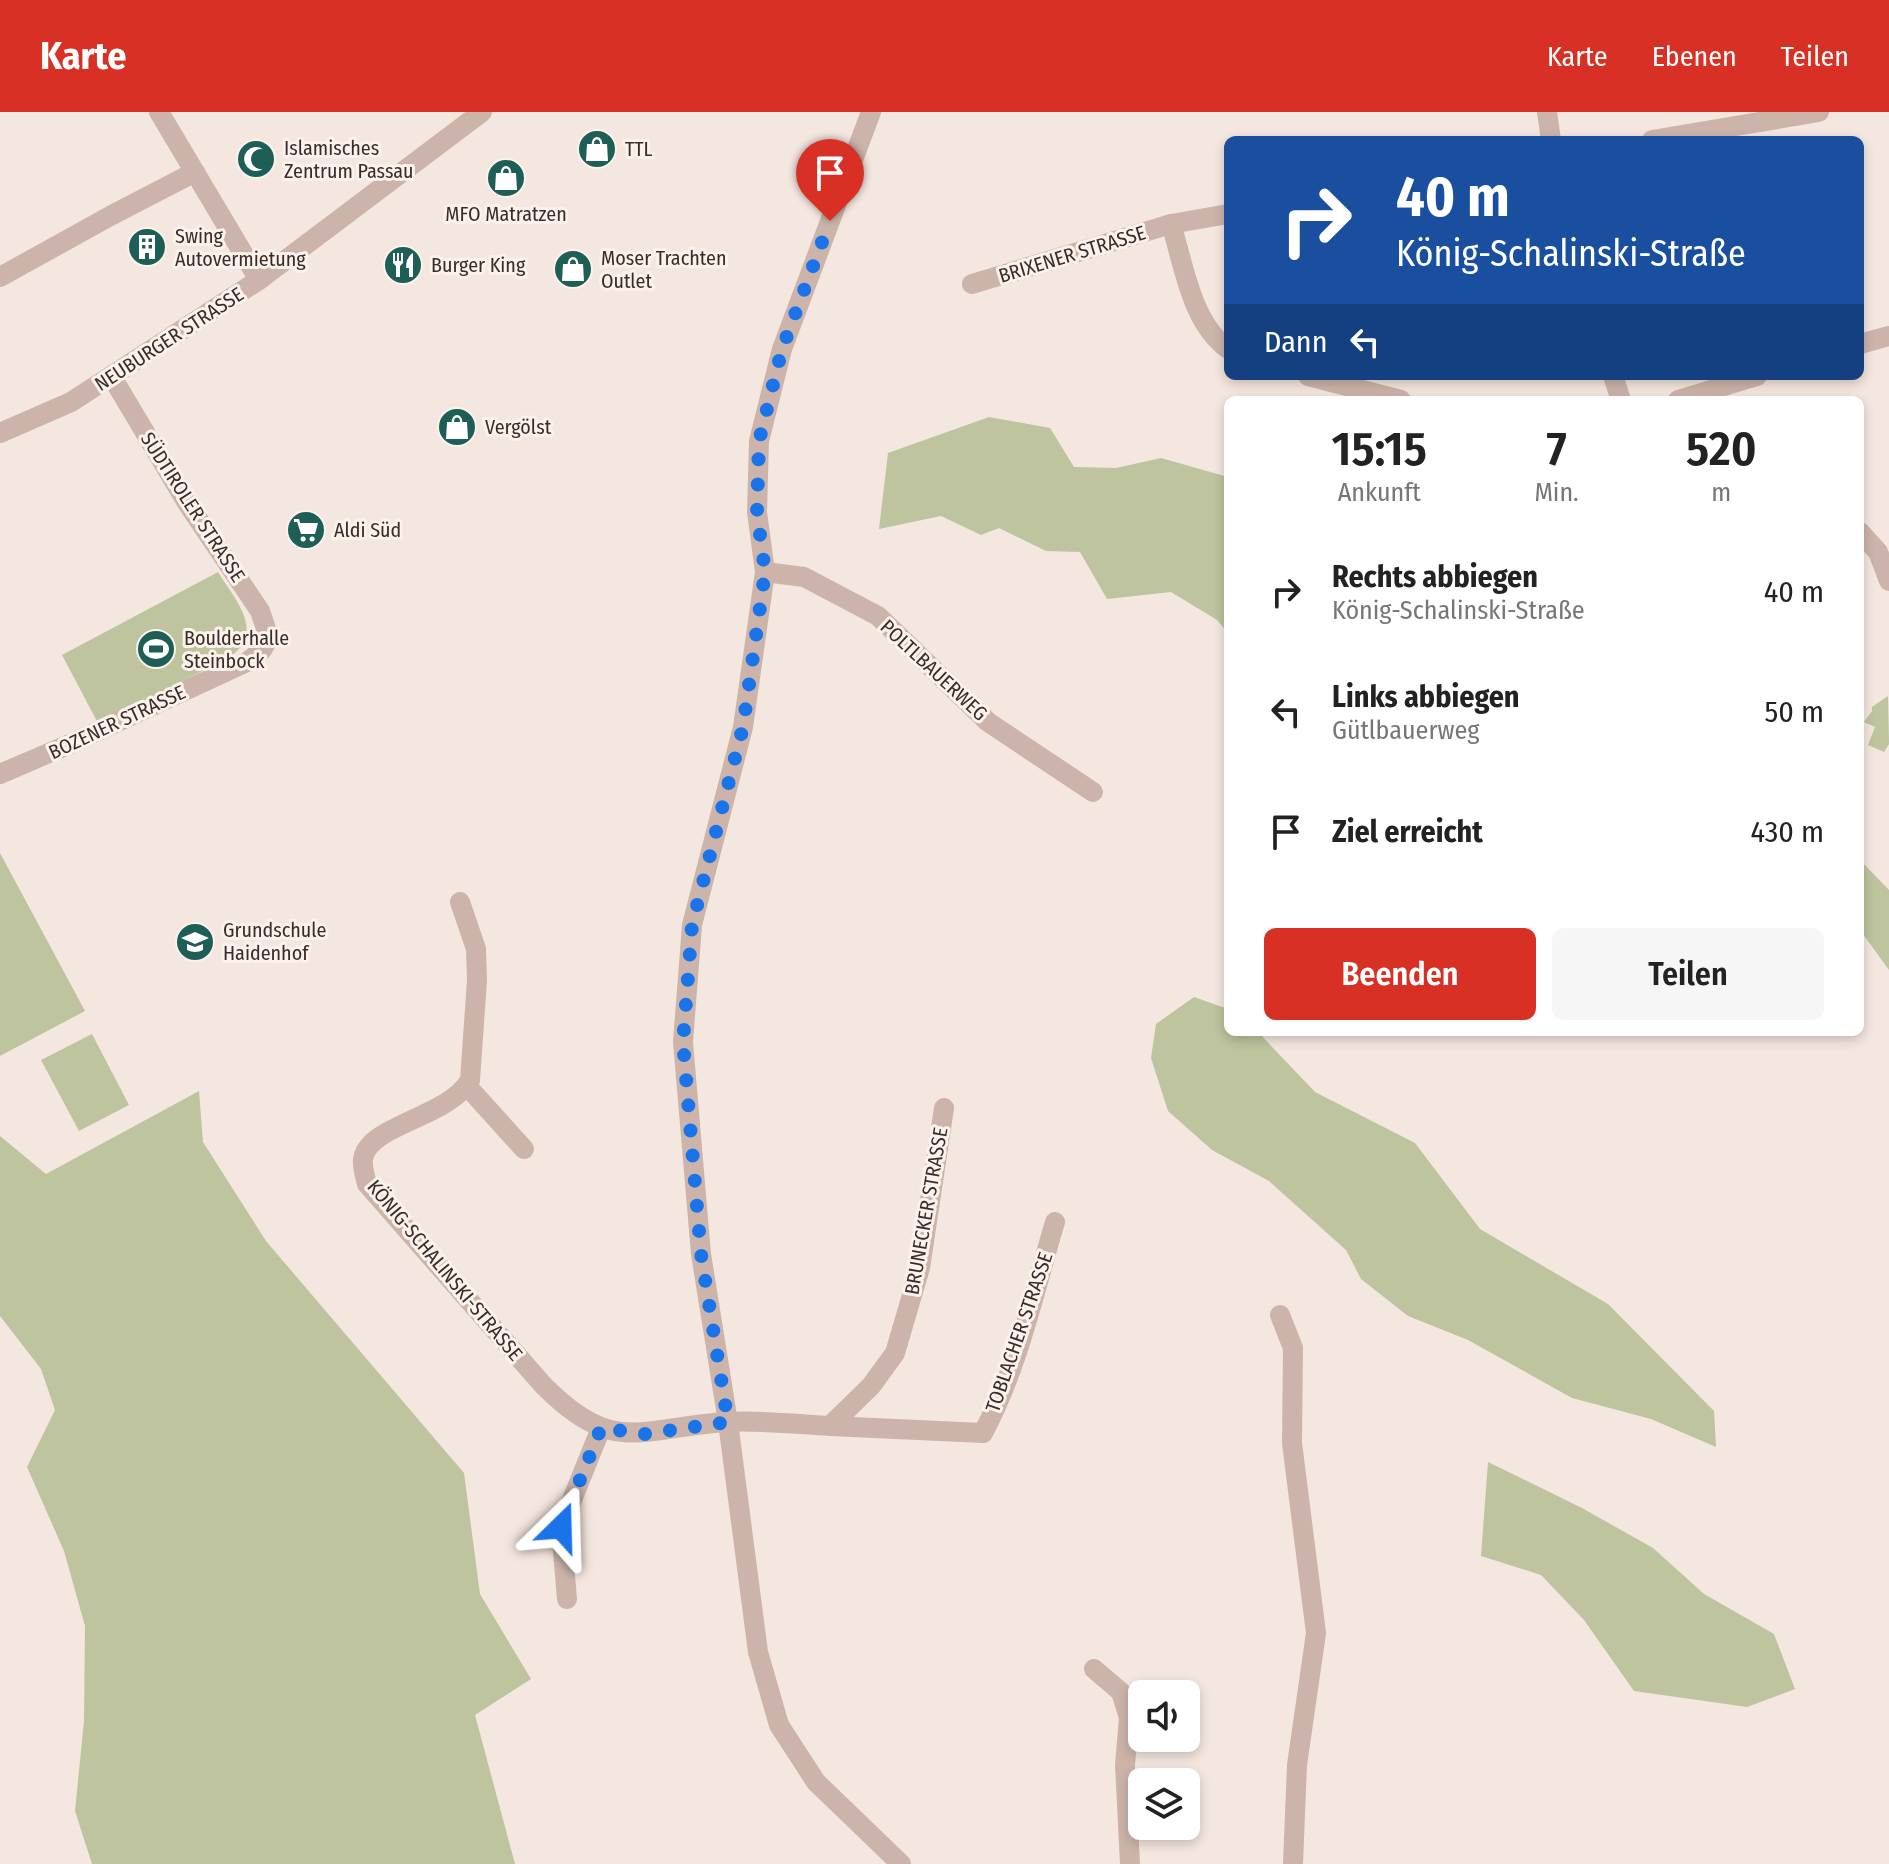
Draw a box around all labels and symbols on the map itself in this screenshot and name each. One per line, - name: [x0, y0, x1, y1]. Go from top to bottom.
- shop icon: TTL: [576, 128, 618, 170]
- place label: Islamisches Zentrum Passau: [284, 136, 414, 183]
- place label: TTL: [625, 137, 653, 161]
- mosque icon: Islamisches Zentrum Passau: [235, 138, 277, 180]
- pin: [796, 139, 864, 221]
- shop icon: MFO Matratzen: [485, 157, 527, 199]
- place label: MFO Matratzen: [445, 202, 567, 226]
- street label: BRIXENER STRASSE: [996, 220, 1148, 288]
- place label: Swing Autovermietung: [175, 224, 306, 271]
- building icon: Swing Autovermietung: [126, 226, 168, 268]
- restaurant icon: Burger King: [382, 244, 424, 286]
- place label: Moser Trachten Outlet: [601, 246, 726, 293]
- shop icon: Moser Trachten Outlet: [552, 248, 594, 290]
- place label: Burger King: [431, 253, 526, 277]
- street label: NEUBURGER STRASSE: [90, 282, 248, 396]
- shop icon: Vergölst: [436, 406, 478, 448]
- place label: Vergölst: [485, 415, 552, 439]
- street label: SÜDTIROLER STRASSE: [136, 428, 250, 586]
- supermarket icon: Aldi Süd: [285, 509, 327, 551]
- place label: Aldi Süd: [334, 518, 401, 542]
- street label: POLTLBAUERWEG: [876, 614, 992, 726]
- place label: Boulderhalle Steinbock: [184, 626, 289, 673]
- sports icon: Boulderhalle Steinbock: [135, 628, 177, 670]
- street label: BOZENER STRASSE: [45, 680, 189, 764]
- place label: Grundschule Haidenhof: [223, 918, 326, 965]
- school or university icon: Grundschule Haidenhof: [174, 921, 216, 963]
- street label: BRUNECKER STRASSE: [899, 1125, 953, 1297]
- street label: KÖNIG-SCHALINSKI-STRASSE: [362, 1175, 528, 1365]
- street label: TOBLACHER STRASSE: [980, 1249, 1058, 1415]
- position arrow: [519, 1485, 603, 1569]

